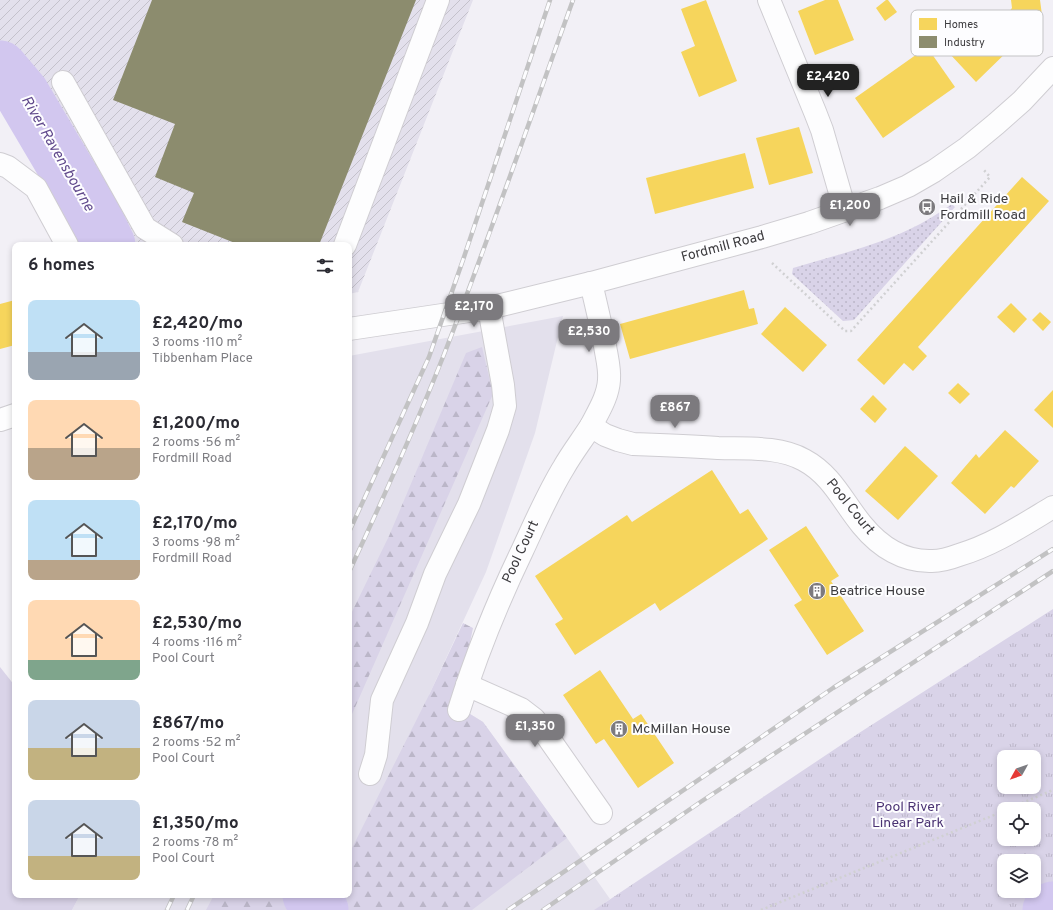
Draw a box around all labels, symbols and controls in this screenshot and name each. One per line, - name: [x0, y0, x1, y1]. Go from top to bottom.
- legend: [911, 10, 1043, 56]
- text: Homes: [944, 18, 978, 32]
- text: Industry: [944, 36, 985, 50]
- pin: £2,420: [795, 64, 861, 98]
- text: £2,420: [806, 69, 850, 85]
- water label: River Ravensbourne: [16, 93, 98, 215]
- place label: Hail & Ride Fordmill Road: [940, 191, 1026, 224]
- pin: £1,200: [817, 193, 883, 227]
- bus stop icon: Hail & Ride Fordmill Road: [917, 197, 937, 217]
- text: £1,200: [829, 198, 871, 214]
- street label: Fordmill Road: [679, 228, 767, 266]
- text: 6 homes: [28, 255, 95, 277]
- icon: filters: [314, 255, 336, 277]
- pin: £2,170: [441, 294, 507, 328]
- text: £2,170: [454, 299, 494, 315]
- text: £2,420/mo: [152, 313, 243, 335]
- icon: home: [60, 316, 108, 364]
- pin: £2,530: [556, 319, 622, 353]
- text: £2,530: [567, 324, 611, 340]
- text: 3 rooms · 110 m²: [152, 335, 242, 351]
- text: Tibbenham Place: [152, 351, 253, 367]
- pin: £867: [651, 395, 699, 429]
- text: £867: [660, 400, 691, 416]
- text: £1,200/mo: [152, 413, 240, 435]
- icon: home: [60, 416, 108, 464]
- text: 2 rooms · 56 m²: [152, 435, 240, 451]
- text: Fordmill Road: [152, 451, 232, 467]
- street label: Pool Court: [822, 475, 878, 539]
- text: £2,170/mo: [152, 513, 238, 535]
- icon: home: [60, 516, 108, 564]
- street label: Pool Court: [499, 518, 543, 586]
- text: 3 rooms · 98 m²: [152, 535, 240, 551]
- text: Fordmill Road: [152, 551, 232, 567]
- building icon: Beatrice House: [807, 581, 827, 601]
- place label: Beatrice House: [830, 583, 925, 600]
- text: £2,530/mo: [152, 613, 242, 635]
- icon: home: [60, 616, 108, 664]
- text: 4 rooms · 116 m²: [152, 635, 242, 651]
- text: Pool Court: [152, 651, 215, 667]
- text: £867/mo: [152, 713, 224, 735]
- pin: £1,350: [502, 714, 568, 748]
- icon: home: [60, 716, 108, 764]
- text: £1,350: [515, 719, 555, 735]
- building icon: McMillan House: [609, 719, 629, 739]
- place label: McMillan House: [632, 721, 731, 738]
- text: 2 rooms · 52 m²: [152, 735, 240, 751]
- north arrow: [997, 750, 1041, 794]
- map controls: [997, 750, 1041, 898]
- text: Pool Court: [152, 751, 215, 767]
- park label: Pool River Linear Park: [872, 799, 944, 832]
- button: locate: [997, 802, 1041, 846]
- text: £1,350/mo: [152, 813, 239, 835]
- icon: home: [60, 816, 108, 864]
- text: 2 rooms · 78 m²: [152, 835, 238, 851]
- text: Pool Court: [152, 851, 215, 867]
- button: layers: [997, 854, 1041, 898]

